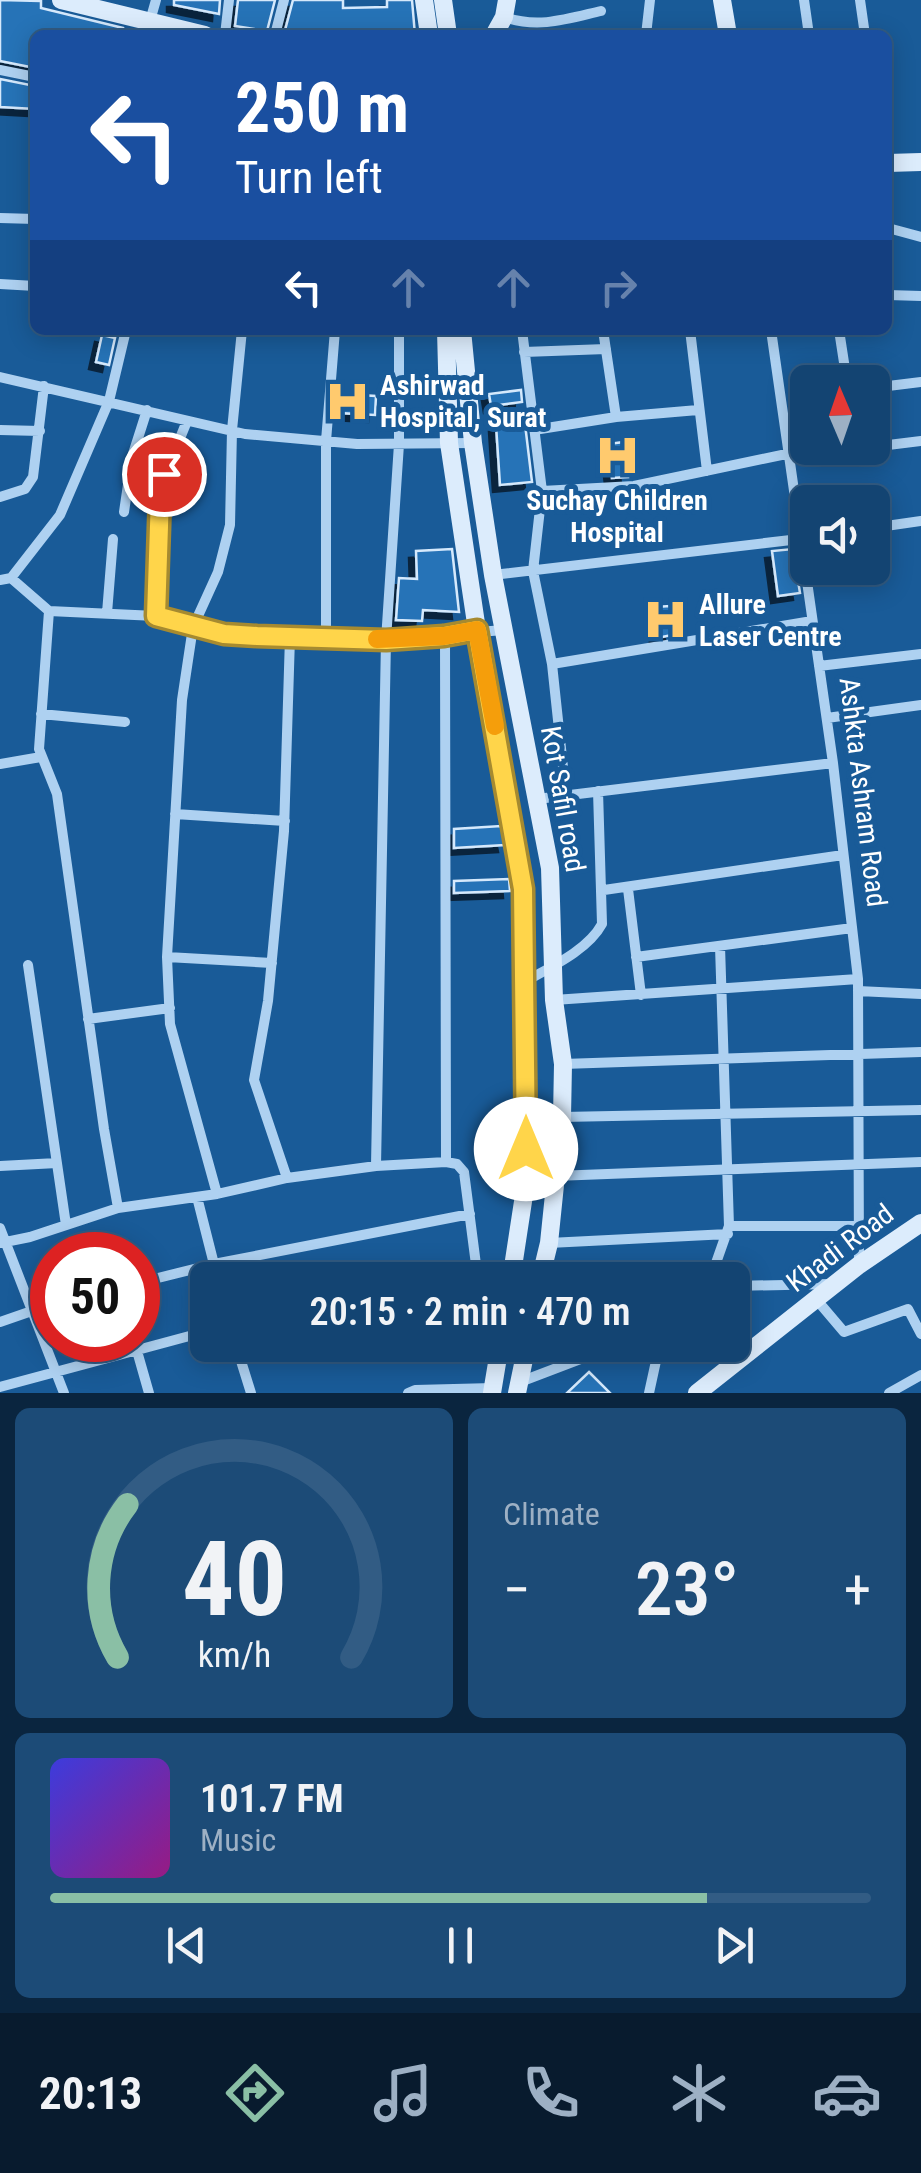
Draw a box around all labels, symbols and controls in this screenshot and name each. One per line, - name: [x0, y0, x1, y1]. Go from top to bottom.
- text: 250 m: [235, 67, 409, 149]
- icon: left: [70, 70, 200, 200]
- text: Turn left: [235, 151, 383, 204]
- icon: left: [276, 260, 331, 315]
- icon: ahead: [381, 260, 436, 315]
- icon: ahead: [486, 260, 541, 315]
- icon: right: [591, 260, 646, 315]
- north arrow: [790, 365, 890, 465]
- map controls: [790, 365, 890, 585]
- place label: Ashirwad Hospital, Surat: [380, 369, 546, 434]
- hospital icon: Ashirwad Hospital, Surat: [323, 377, 371, 425]
- hospital icon: Suchay Children Hospital: [593, 431, 641, 479]
- pin: [122, 432, 207, 517]
- icon: arrive: [137, 447, 192, 502]
- place label: Suchay Children Hospital: [526, 484, 708, 549]
- button: sound: [790, 485, 890, 585]
- place label: Allure Laser Centre: [699, 588, 842, 653]
- hospital icon: Allure Laser Centre: [642, 596, 690, 644]
- street label: Ashkta Ashram Road: [833, 675, 893, 909]
- street label: Kot Safil road: [534, 723, 592, 875]
- position arrow: [474, 1097, 578, 1201]
- street label: Khadi Road: [780, 1197, 900, 1299]
- speed limit sign: 50: [30, 1232, 160, 1362]
- text: 20:15 · 2 min · 470 m: [310, 1290, 630, 1334]
- text: Climate: [503, 1495, 600, 1533]
- text: 40: [181, 1519, 287, 1640]
- text: 23°: [635, 1545, 739, 1633]
- text: −: [503, 1558, 531, 1622]
- text: +: [844, 1558, 871, 1622]
- text: km/h: [197, 1634, 271, 1676]
- text: 101.7 FM: [200, 1777, 344, 1821]
- text: Music: [200, 1821, 276, 1859]
- icon: previous: [159, 1918, 214, 1973]
- icon: pause: [433, 1918, 488, 1973]
- icon: next: [707, 1918, 762, 1973]
- icon: directions: [220, 2058, 290, 2128]
- icon: music: [368, 2058, 438, 2128]
- icon: phone: [516, 2058, 586, 2128]
- icon: climate: [664, 2058, 734, 2128]
- icon: car: [812, 2058, 882, 2128]
- text: 20:13: [39, 2067, 142, 2120]

